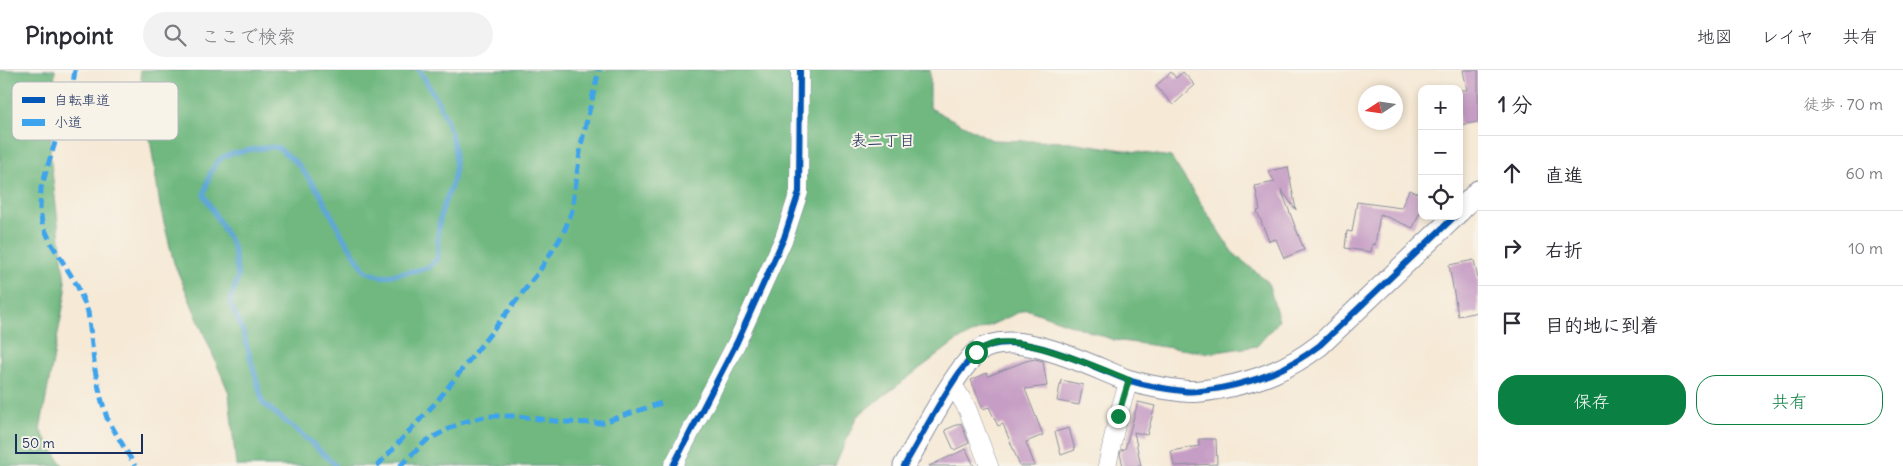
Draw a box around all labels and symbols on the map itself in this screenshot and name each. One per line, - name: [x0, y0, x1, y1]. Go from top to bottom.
- legend: [12, 82, 178, 140]
- north arrow: [1358, 85, 1403, 130]
- text: 自転車道: [54, 91, 110, 109]
- text: 小道: [54, 113, 82, 131]
- district label: 表二丁目: [851, 130, 915, 150]
- route start: [965, 341, 988, 364]
- route end: [1107, 405, 1130, 428]
- scale bar: [15, 431, 142, 454]

